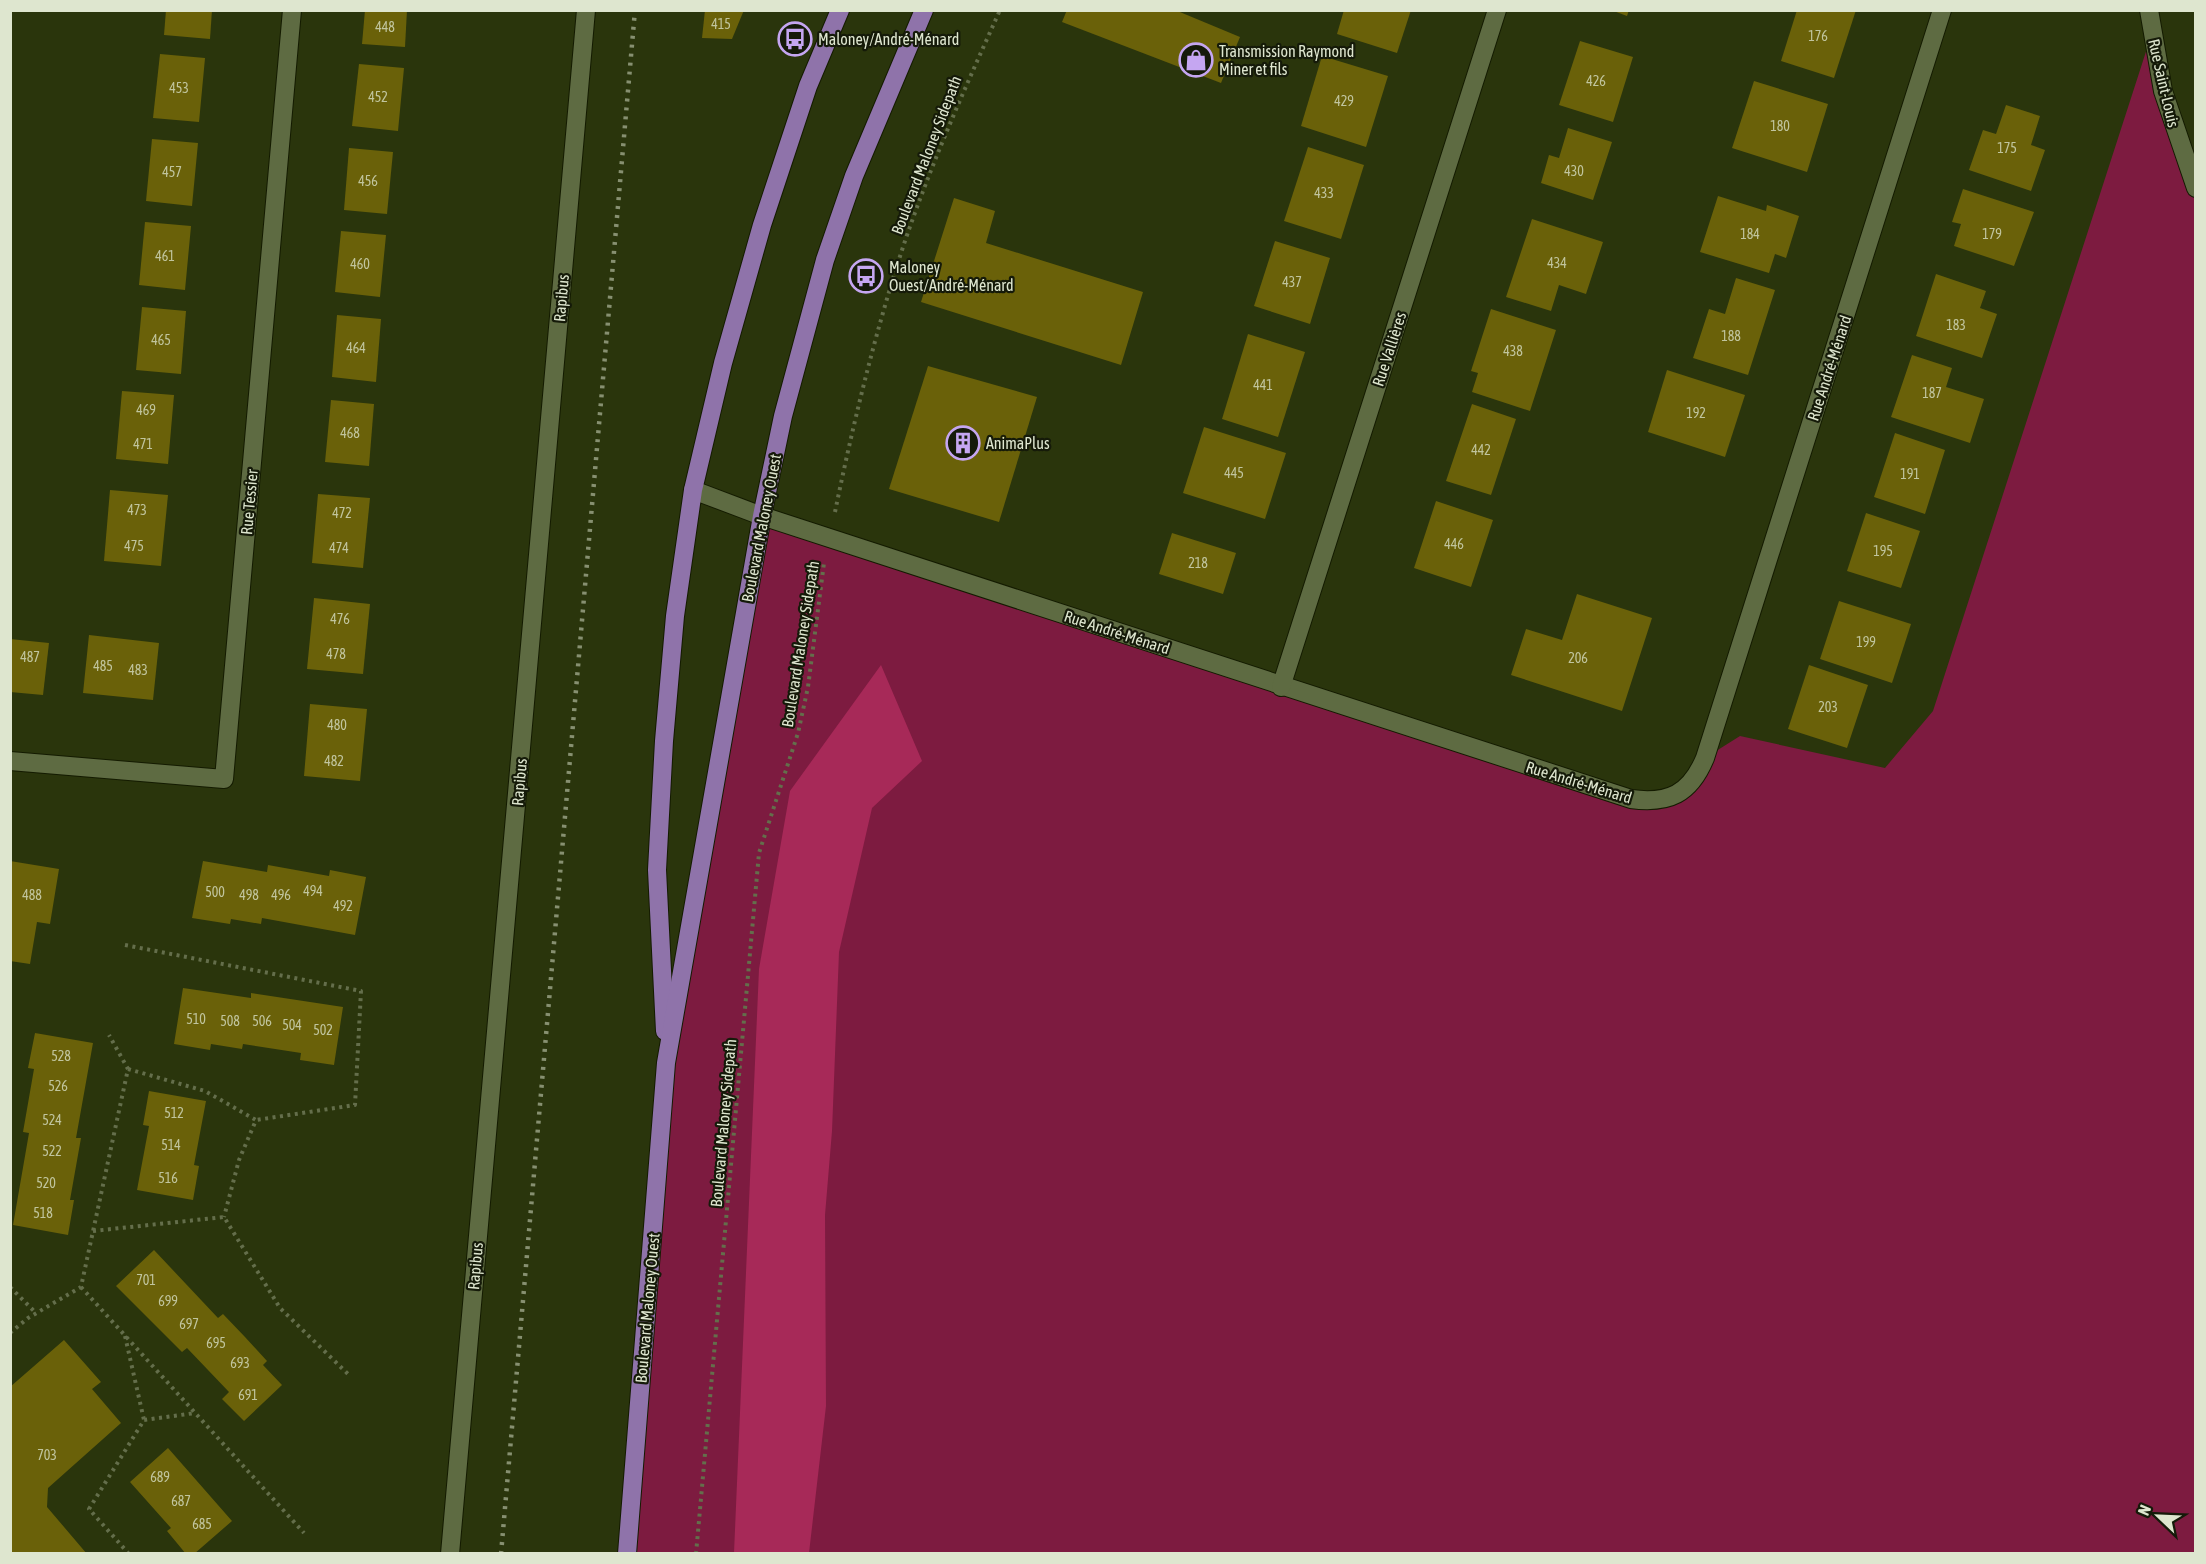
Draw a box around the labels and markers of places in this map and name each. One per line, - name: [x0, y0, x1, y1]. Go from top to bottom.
- bus stop icon: Maloney/André-Ménard: [777, 21, 813, 57]
- place label: Maloney/André-Ménard: [818, 30, 959, 49]
- shop icon: Transmission Raymond Miner et fils: [1178, 42, 1214, 78]
- place label: Transmission Raymond Miner et fils: [1219, 42, 1354, 78]
- bus stop icon: Maloney Ouest/André-Ménard: [848, 258, 884, 294]
- place label: Maloney Ouest/André-Ménard: [889, 258, 1014, 294]
- building icon: AnimaPlus: [945, 425, 981, 461]
- place label: AnimaPlus: [986, 434, 1050, 452]

